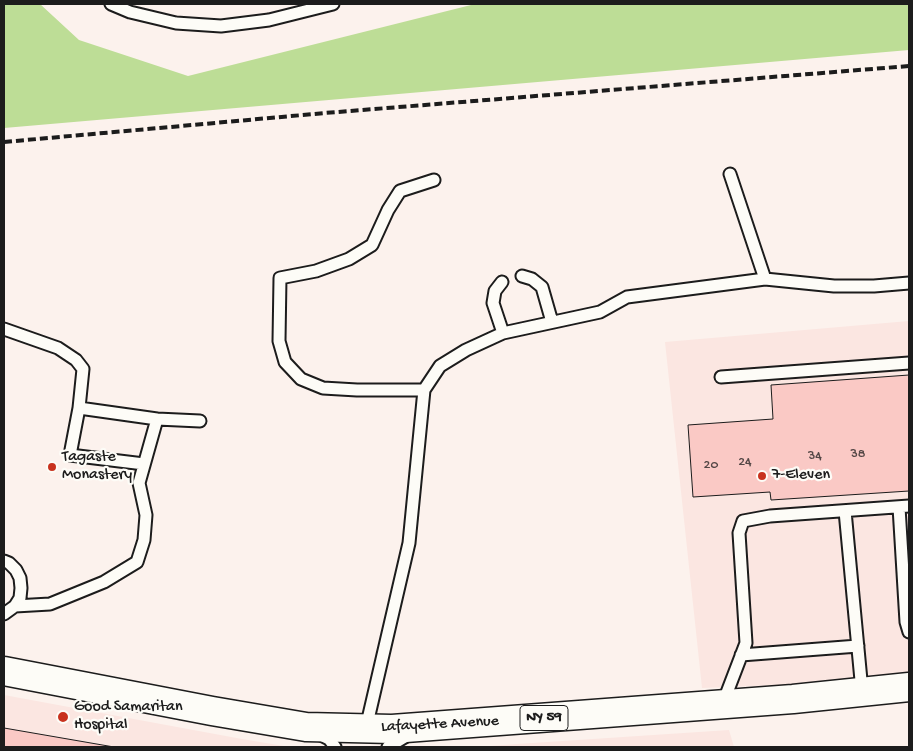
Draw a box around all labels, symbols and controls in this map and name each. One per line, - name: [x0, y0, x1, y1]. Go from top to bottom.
- house number: 38: [851, 447, 865, 463]
- place label: Tagaste Monastery: [62, 448, 132, 486]
- house number: 34: [808, 449, 822, 465]
- house number: 24: [738, 455, 752, 471]
- house number: 20: [704, 458, 718, 474]
- marker: Tagaste Monastery: [46, 461, 58, 473]
- place label: 7-Eleven: [772, 466, 830, 486]
- marker: 7-Eleven: [756, 470, 768, 482]
- place label: Good Samaritan Hospital: [74, 698, 183, 736]
- road number: NY 59: [520, 706, 568, 730]
- marker: Good Samaritan Hospital: [56, 710, 70, 724]
- street label: Lafayette Avenue: [381, 712, 499, 738]

